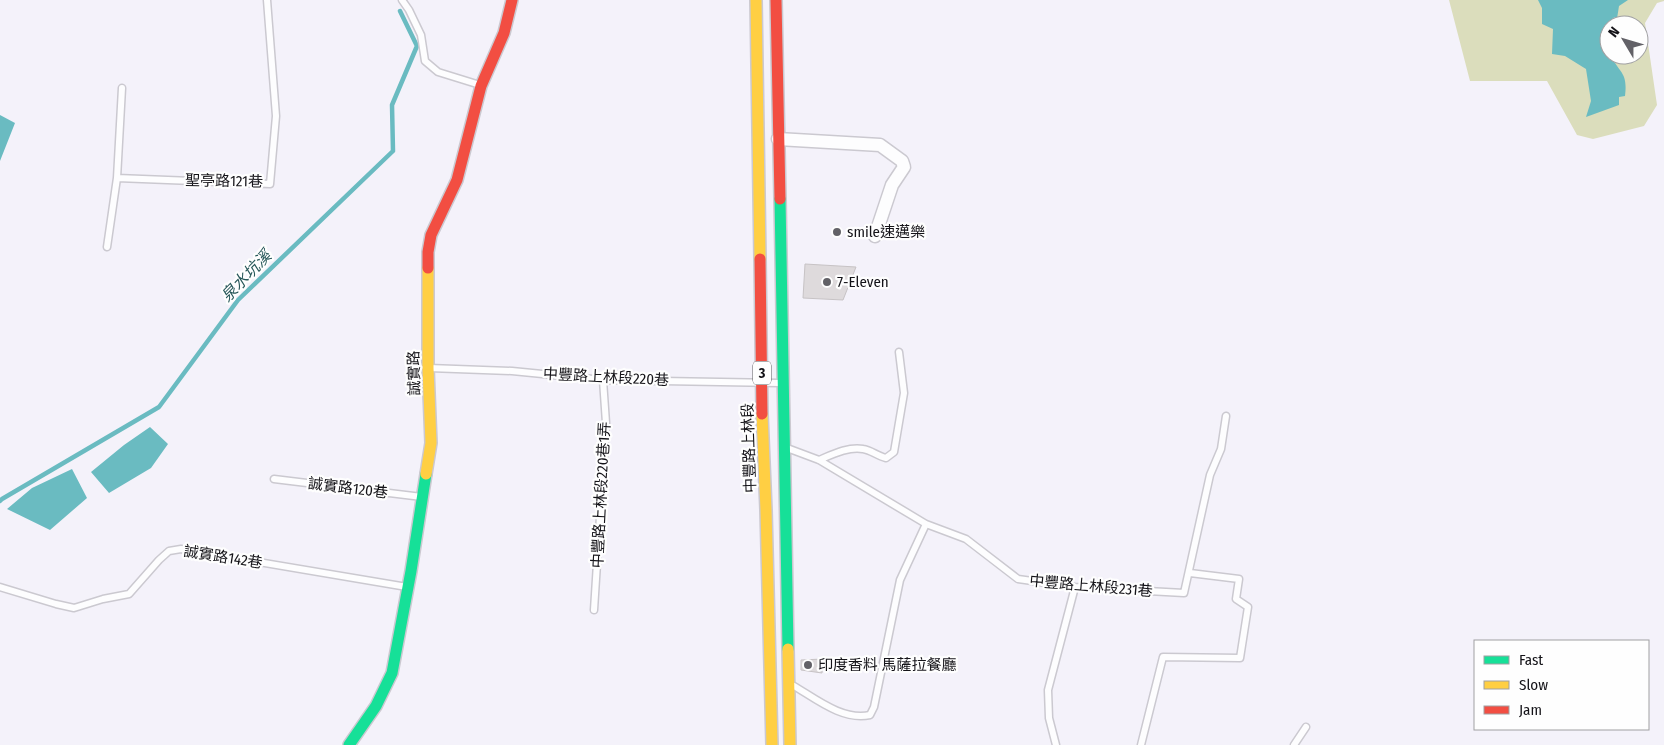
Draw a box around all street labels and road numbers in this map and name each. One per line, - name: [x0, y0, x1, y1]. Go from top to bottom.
- street label: 聖亭路121巷: [185, 171, 263, 191]
- street label: 誠實路: [405, 350, 423, 396]
- road number: 3: [753, 362, 771, 384]
- street label: 中豐路上林段220巷: [543, 365, 669, 389]
- street label: 中豐路上林段: [738, 403, 760, 493]
- street label: 中豐路上林段220巷1弄: [588, 421, 614, 569]
- street label: 誠實路120巷: [307, 474, 389, 502]
- street label: 誠實路142巷: [182, 542, 264, 572]
- street label: 中豐路上林段231巷: [1029, 572, 1153, 600]

